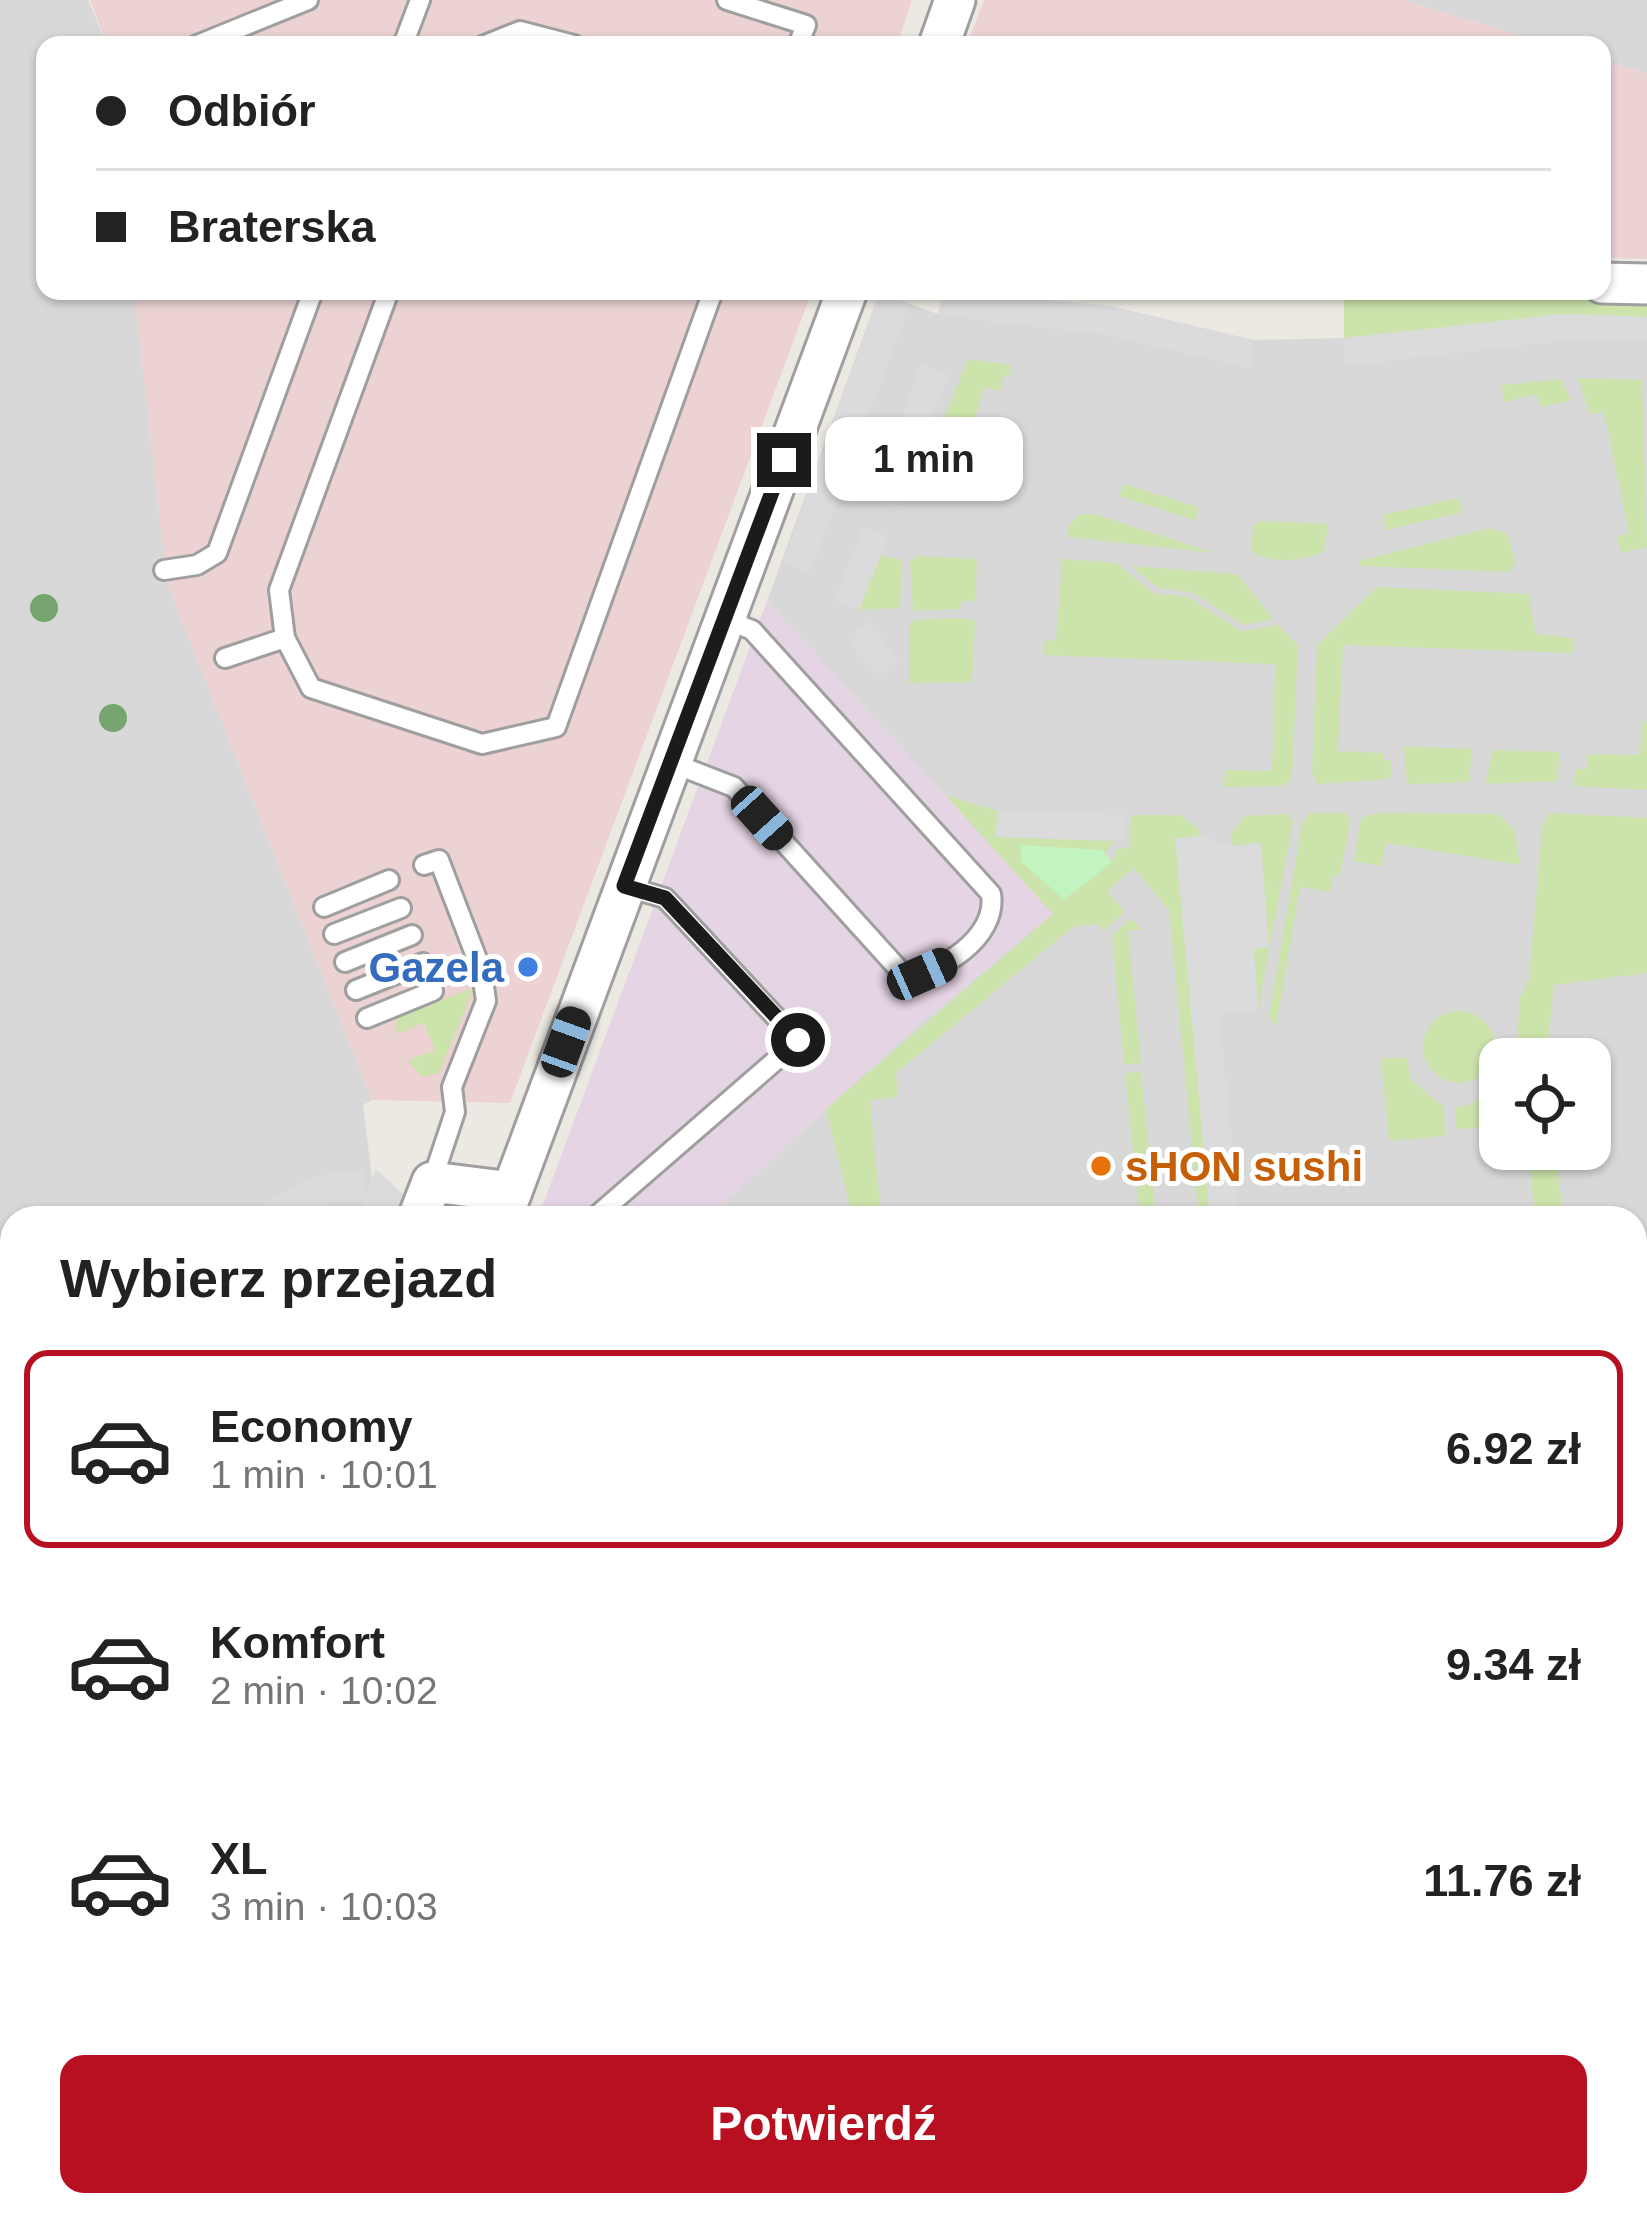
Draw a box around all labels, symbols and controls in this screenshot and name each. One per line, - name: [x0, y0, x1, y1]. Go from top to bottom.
- text: Odbiór: [168, 85, 315, 136]
- text: Braterska: [168, 201, 376, 252]
- callout: 1 min: [826, 418, 1024, 502]
- route end: [757, 433, 811, 487]
- text: 1 min: [873, 437, 975, 480]
- car: [725, 779, 799, 857]
- car: [882, 943, 962, 1005]
- place label: Gazela: [369, 944, 505, 991]
- marker: Gazela: [515, 954, 541, 980]
- car: [537, 1002, 595, 1082]
- route start: [771, 1013, 825, 1067]
- map controls: [1479, 1038, 1611, 1170]
- button: locate: [1479, 1038, 1611, 1170]
- place label: sHON sushi: [1125, 1143, 1363, 1190]
- marker: sHON sushi: [1088, 1153, 1114, 1179]
- text: Wybierz przejazd: [60, 1248, 497, 1308]
- icon: car: [66, 1395, 174, 1503]
- text: Economy: [210, 1401, 413, 1452]
- text: 6.92 zł: [1446, 1423, 1581, 1474]
- text: 1 min · 10:01: [210, 1453, 438, 1496]
- icon: car: [66, 1611, 174, 1719]
- text: Komfort: [210, 1617, 385, 1668]
- text: 9.34 zł: [1446, 1639, 1581, 1690]
- text: 2 min · 10:02: [210, 1669, 438, 1712]
- icon: car: [66, 1827, 174, 1935]
- text: XL: [210, 1833, 268, 1884]
- text: 11.76 zł: [1423, 1855, 1581, 1906]
- text: 3 min · 10:03: [210, 1885, 438, 1928]
- button: Potwierdź: [60, 2055, 1587, 2193]

